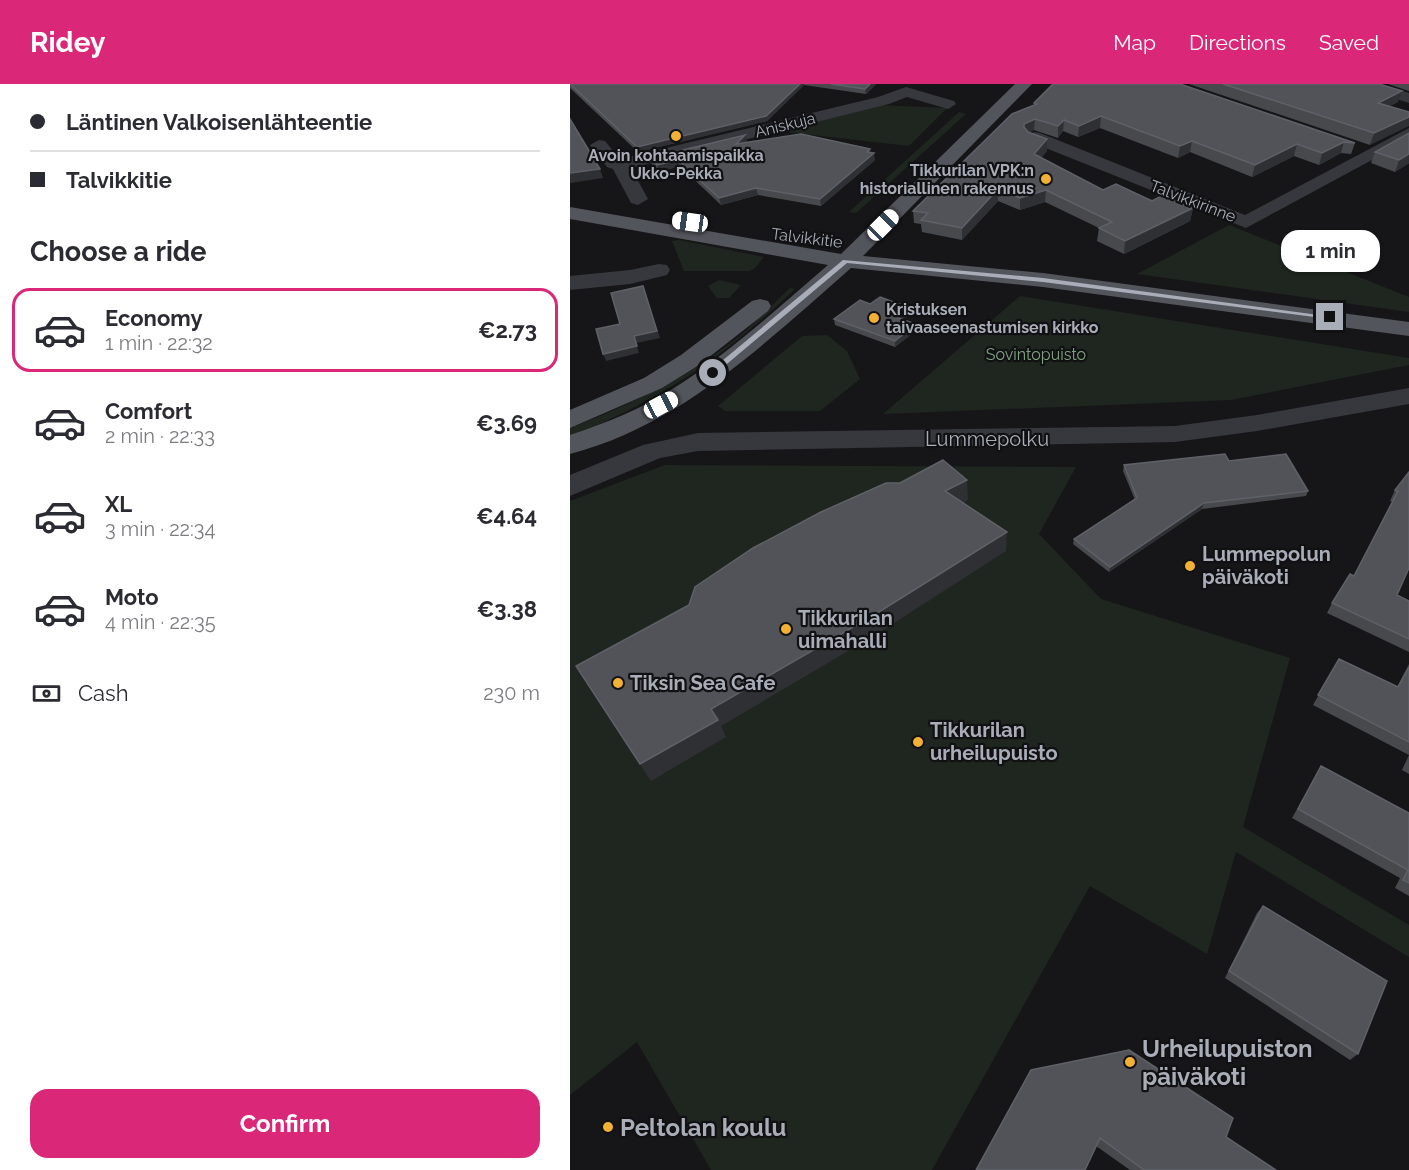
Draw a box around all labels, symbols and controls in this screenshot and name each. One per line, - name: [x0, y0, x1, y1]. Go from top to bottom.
- text: Ridey: [30, 26, 105, 59]
- text: Map: [1113, 30, 1156, 55]
- text: Directions: [1189, 30, 1286, 55]
- text: Saved: [1319, 30, 1379, 55]
- street label: Aniskuja: [753, 108, 817, 142]
- text: Läntinen Valkoisenlähteentie: [66, 109, 372, 135]
- marker: Avoin kohtaamispaikka Ukko-Pekka: [669, 129, 683, 143]
- place label: Avoin kohtaamispaikka Ukko-Pekka: [588, 146, 764, 183]
- place label: Tikkurilan VPK:n historiallinen rakennus: [860, 161, 1034, 198]
- text: Talvikkitie: [66, 167, 172, 193]
- marker: Tikkurilan VPK:n historiallinen rakennus: [1039, 172, 1053, 186]
- street label: Talvikkirinne: [1147, 176, 1239, 226]
- car: [864, 206, 902, 244]
- car: [671, 211, 709, 233]
- street label: Talvikkitie: [770, 224, 844, 252]
- callout: 1 min: [1280, 230, 1380, 272]
- text: Choose a ride: [30, 236, 206, 267]
- text: 1 min: [1305, 239, 1356, 263]
- place label: Kristuksen taivaaseenastumisen kirkko: [886, 300, 1099, 337]
- icon: car: [33, 303, 87, 357]
- route end: [1316, 303, 1343, 330]
- text: Economy: [105, 305, 203, 331]
- marker: Kristuksen taivaaseenastumisen kirkko: [867, 311, 881, 325]
- text: €2.73: [478, 317, 537, 343]
- text: 1 min · 22:32: [105, 331, 213, 355]
- park label: Sovintopuisto: [986, 345, 1086, 364]
- route start: [699, 359, 726, 386]
- car: [641, 389, 681, 421]
- icon: car: [33, 396, 87, 450]
- text: Comfort: [105, 398, 192, 424]
- text: €3.69: [476, 410, 537, 436]
- text: 2 min · 22:33: [105, 424, 215, 448]
- street label: Lummepolku: [925, 427, 1049, 451]
- icon: car: [33, 489, 87, 543]
- text: XL: [105, 491, 132, 517]
- text: €4.64: [476, 503, 537, 529]
- text: 3 min · 22:34: [105, 517, 215, 541]
- place label: Lummepolun päiväkoti: [1202, 542, 1331, 589]
- marker: Lummepolun päiväkoti: [1183, 559, 1197, 573]
- icon: car: [33, 582, 87, 636]
- text: Moto: [105, 584, 159, 610]
- text: €3.38: [477, 596, 537, 622]
- place label: Tikkurilan uimahalli: [798, 606, 893, 653]
- text: 4 min · 22:35: [105, 610, 216, 634]
- marker: Tikkurilan uimahalli: [779, 622, 793, 636]
- place label: Tiksin Sea Cafe: [630, 671, 775, 695]
- marker: Tiksin Sea Cafe: [611, 676, 625, 690]
- icon: cash: [30, 677, 63, 710]
- text: Cash: [78, 680, 129, 706]
- text: 230 m: [483, 681, 540, 705]
- place label: Tikkurilan urheilupuisto: [930, 718, 1058, 765]
- marker: Tikkurilan urheilupuisto: [911, 735, 925, 749]
- place label: Urheilupuiston päiväkoti: [1142, 1034, 1313, 1091]
- marker: Urheilupuiston päiväkoti: [1123, 1055, 1137, 1069]
- button: Confirm: [30, 1089, 540, 1158]
- place label: Peltolan koulu: [620, 1113, 786, 1142]
- marker: Peltolan koulu: [601, 1120, 615, 1134]

